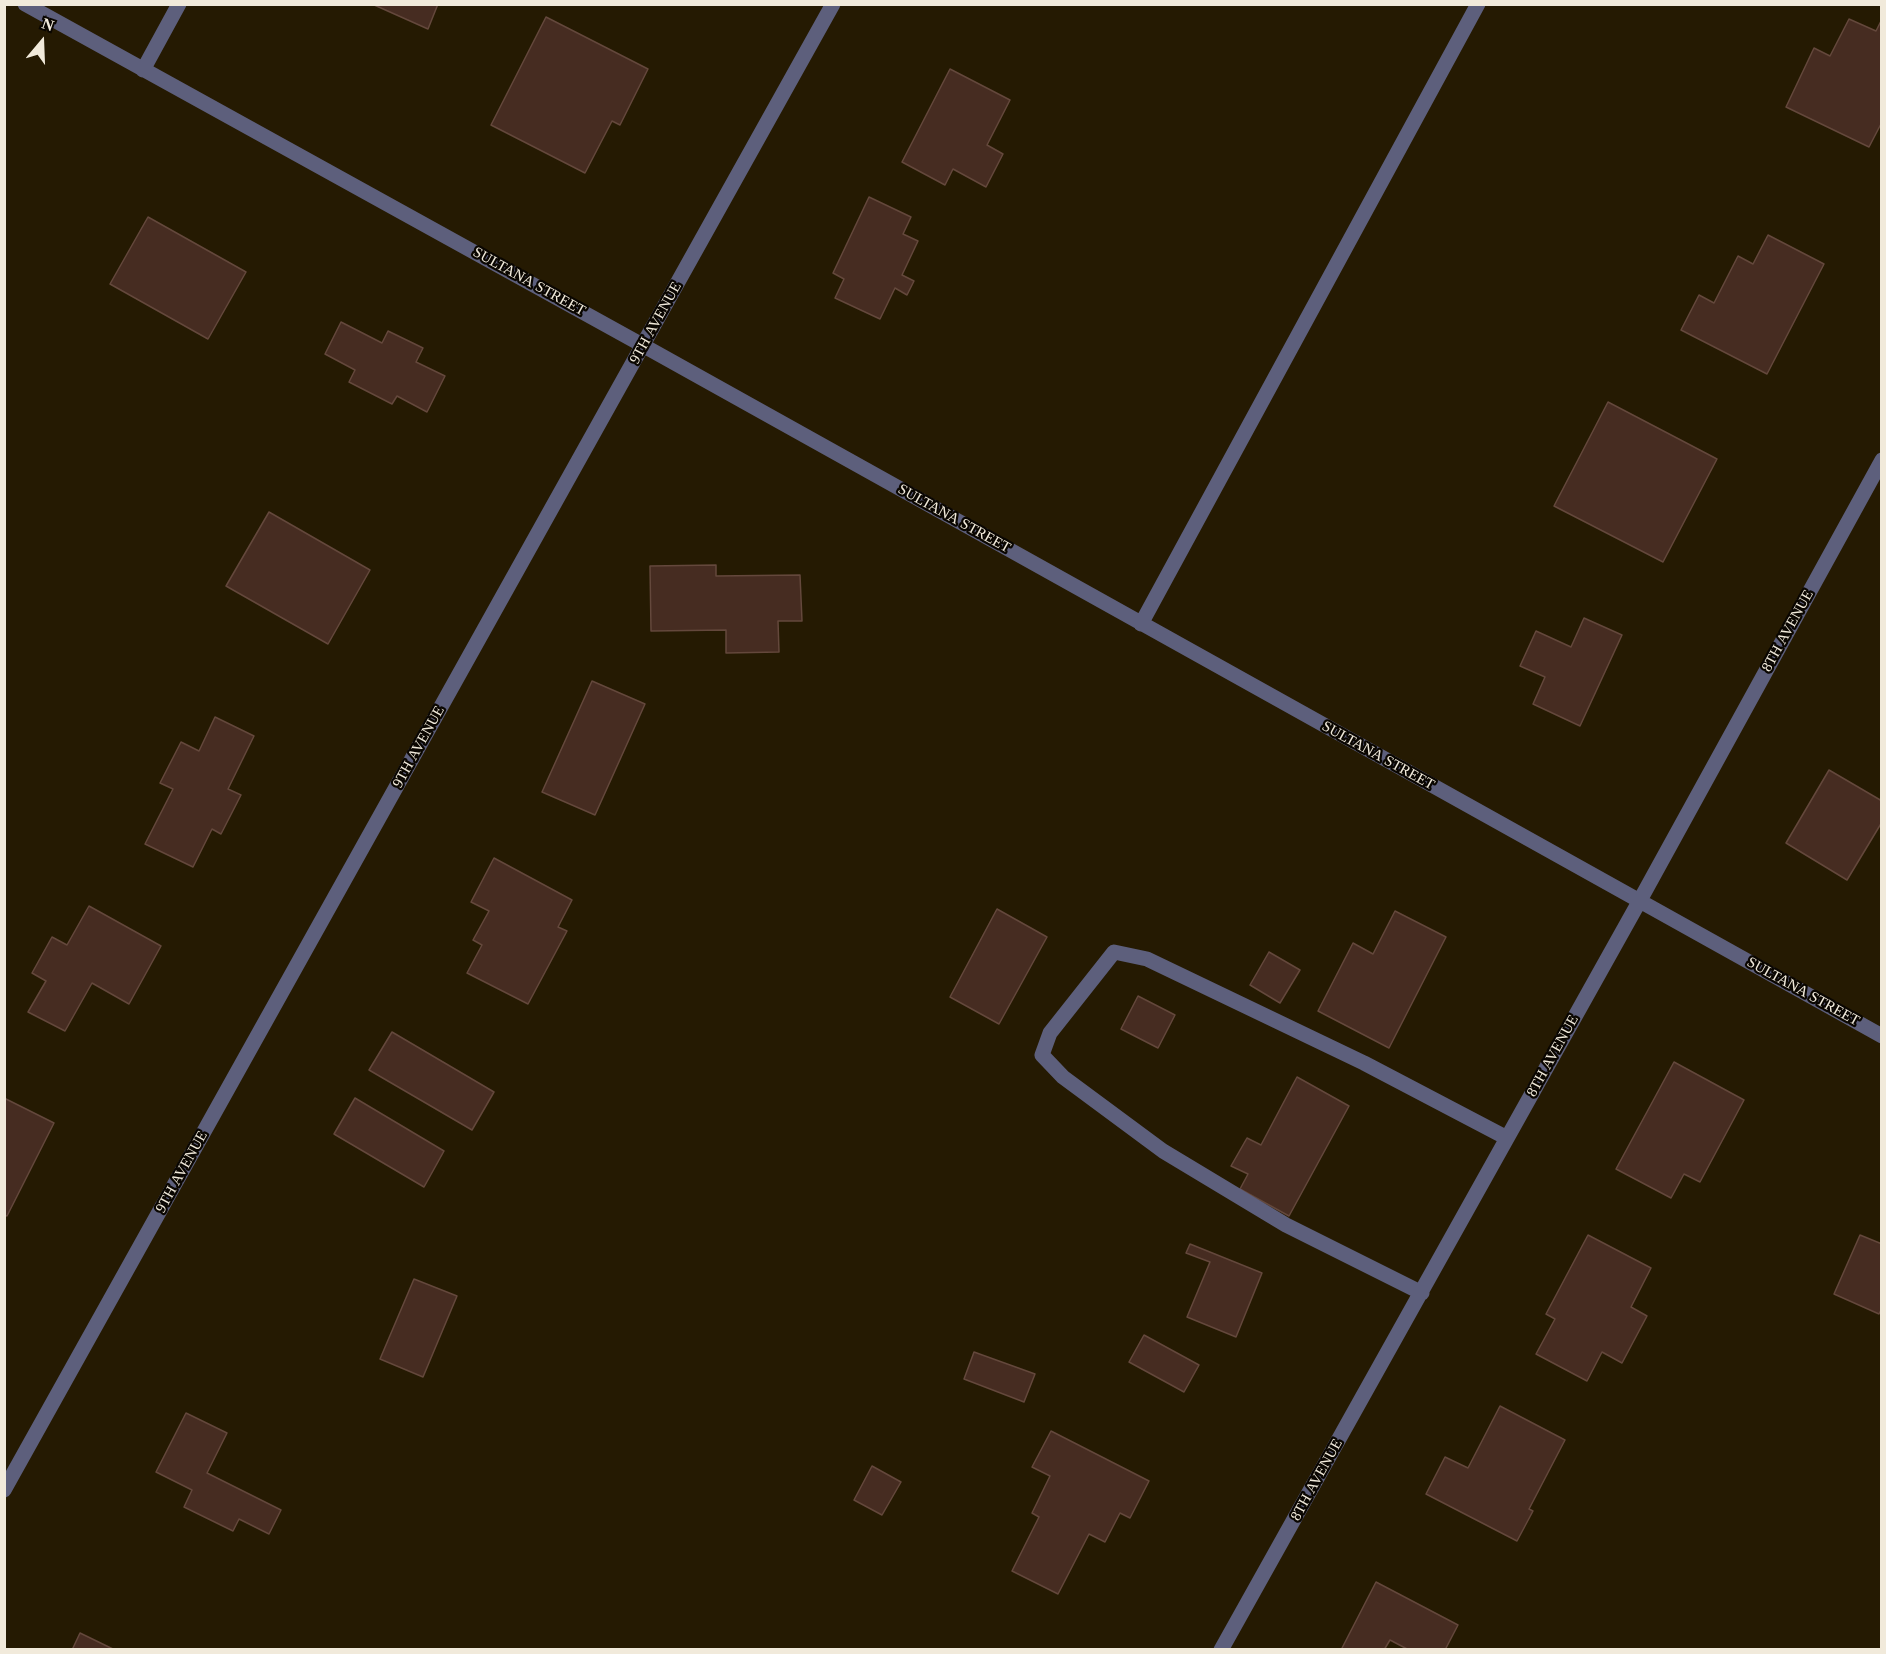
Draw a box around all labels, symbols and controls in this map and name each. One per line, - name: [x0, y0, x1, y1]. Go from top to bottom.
- north arrow: [12, 12, 72, 72]
- text: N: [40, 15, 56, 34]
- street label: SULTANA STREET: [469, 244, 589, 320]
- street label: 9TH AVENUE: [626, 279, 686, 367]
- street label: SULTANA STREET: [894, 481, 1014, 557]
- street label: 8TH AVENUE: [1758, 587, 1818, 675]
- street label: 9TH AVENUE: [389, 703, 449, 791]
- street label: SULTANA STREET: [1318, 718, 1438, 794]
- street label: SULTANA STREET: [1743, 954, 1863, 1030]
- street label: 8TH AVENUE: [1523, 1012, 1583, 1100]
- street label: 9TH AVENUE: [152, 1128, 212, 1216]
- street label: 8TH AVENUE: [1287, 1436, 1347, 1524]

